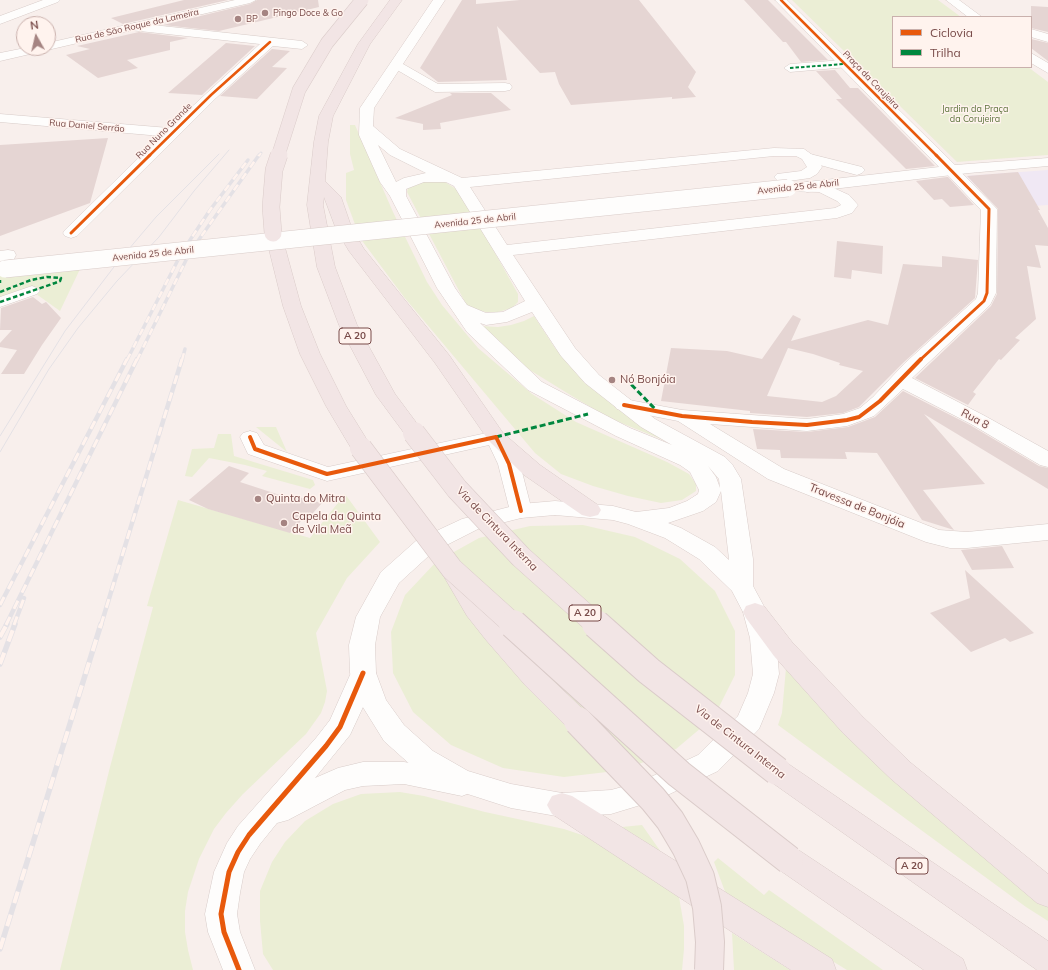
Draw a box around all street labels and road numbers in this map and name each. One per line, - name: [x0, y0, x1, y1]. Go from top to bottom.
- street label: Rua de São Roque da Lameira: [74, 7, 200, 45]
- street label: Praça da Corujeira: [840, 49, 902, 111]
- street label: Rua Nuno Grande: [134, 101, 194, 161]
- street label: Rua Daniel Serrão: [49, 117, 125, 135]
- street label: Avenida 25 de Abril: [757, 177, 839, 197]
- street label: Avenida 25 de Abril: [434, 211, 516, 231]
- street label: Avenida 25 de Abril: [112, 244, 194, 264]
- road number: A 20: [339, 328, 371, 344]
- street label: Rua 8: [959, 406, 991, 432]
- street label: Travessa de Bonjóia: [807, 481, 907, 531]
- street label: Via de Cintura Interna: [454, 484, 540, 574]
- road number: A 20: [569, 605, 601, 621]
- street label: Via de Cintura Interna: [692, 702, 788, 782]
- road number: A 20: [896, 858, 928, 874]

